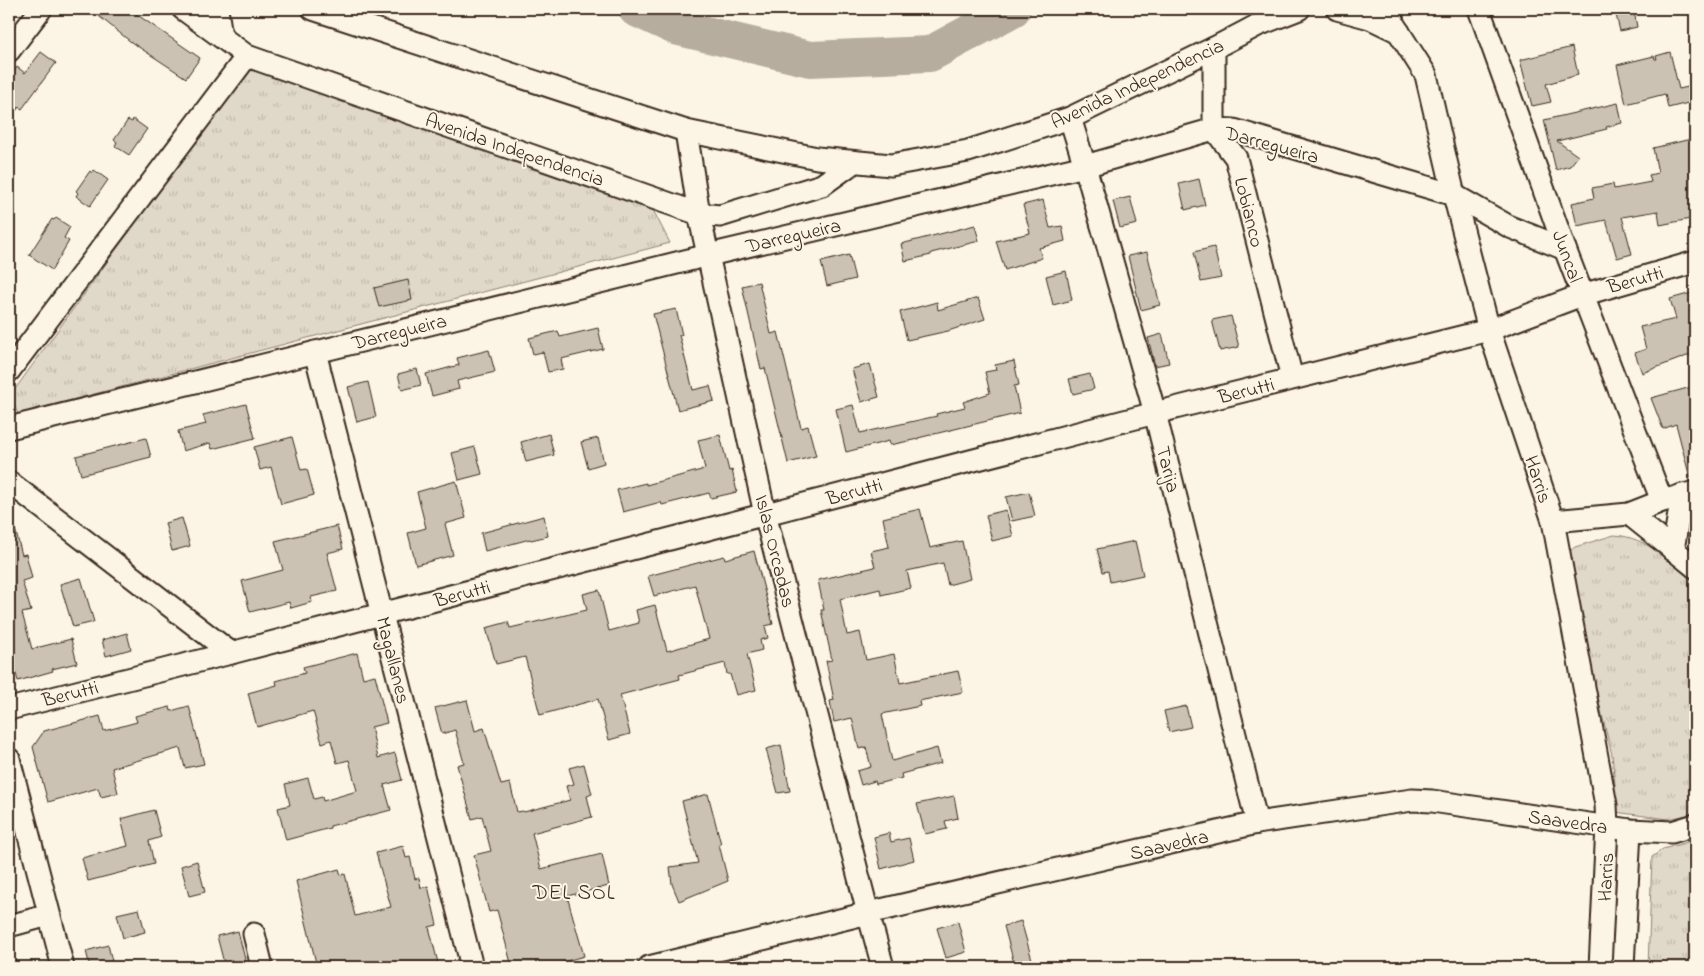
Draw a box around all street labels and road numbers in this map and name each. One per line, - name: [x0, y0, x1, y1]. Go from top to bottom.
- street label: Avenida Independencia: [1047, 32, 1229, 138]
- street label: Avenida Independencia: [421, 107, 608, 196]
- street label: Darregueira: [1220, 120, 1322, 174]
- street label: Lobianco: [1225, 174, 1270, 251]
- street label: Darregueira: [742, 212, 844, 264]
- street label: Juncal: [1543, 227, 1589, 287]
- street label: Berutti: [1603, 260, 1667, 303]
- street label: Darregueira: [348, 308, 450, 360]
- street label: Berutti: [1214, 371, 1278, 414]
- street label: Tarija: [1147, 443, 1186, 496]
- street label: Harris: [1515, 452, 1558, 507]
- street label: Berutti: [822, 472, 886, 515]
- street label: Islas Orcadas: [746, 492, 802, 611]
- street label: Berutti: [430, 574, 494, 617]
- street label: Magallanes: [366, 614, 416, 708]
- street label: Berutti: [38, 674, 102, 717]
- street label: Saavedra: [1526, 804, 1609, 843]
- street label: Saavedra: [1127, 823, 1212, 870]
- street label: Harris: [1592, 852, 1623, 902]

